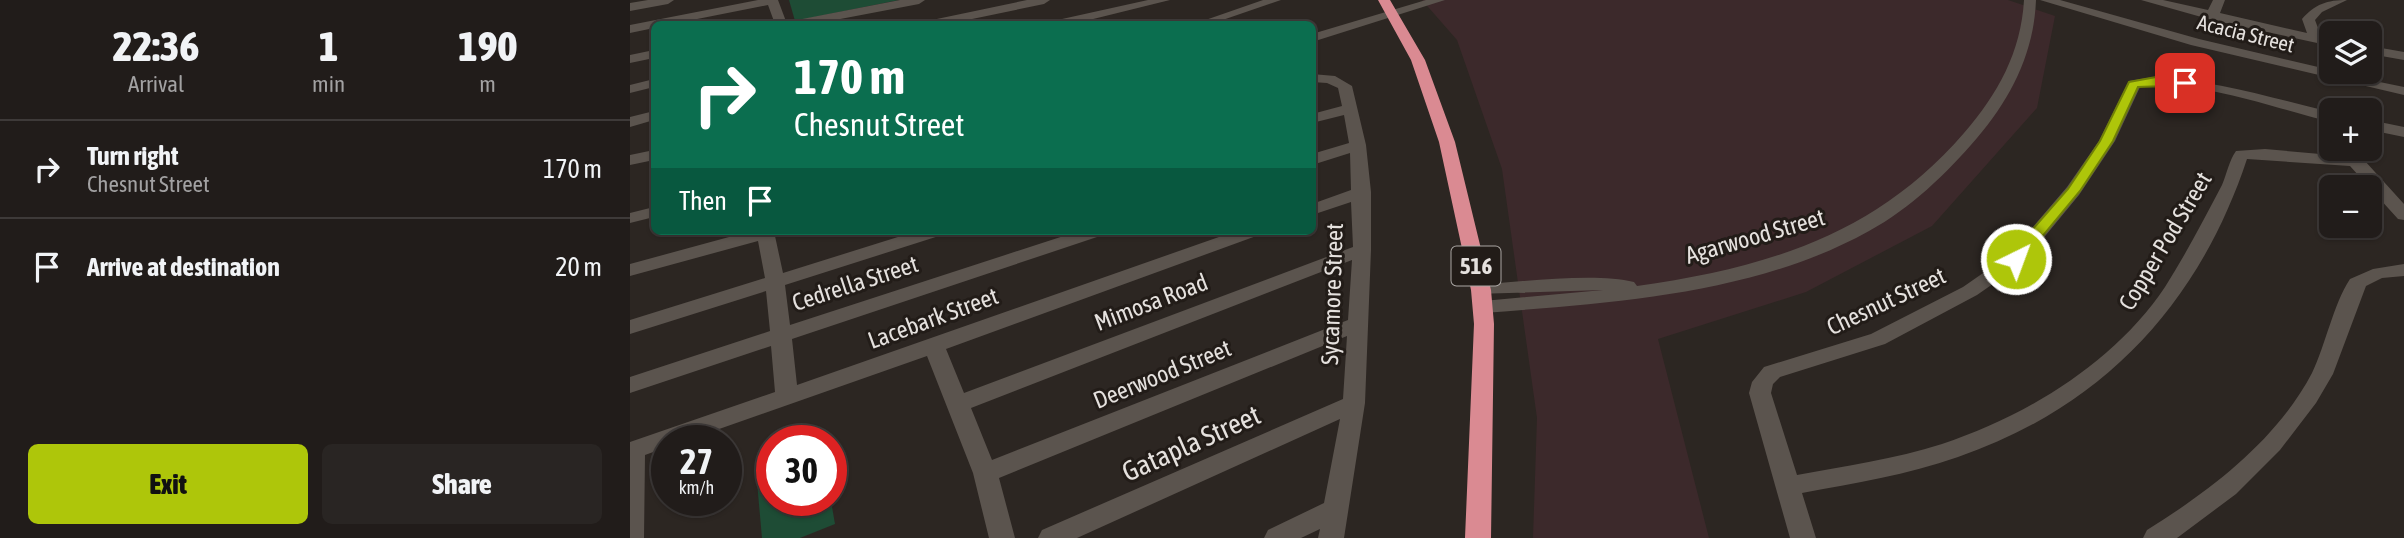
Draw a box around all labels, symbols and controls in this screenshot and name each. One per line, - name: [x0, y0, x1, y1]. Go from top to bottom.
- street label: Acacia Street: [2195, 9, 2297, 57]
- map controls: [2319, 21, 2382, 238]
- button: layers: [2319, 21, 2382, 84]
- text: 22:36: [113, 22, 199, 70]
- text: 1: [319, 22, 338, 70]
- text: 190: [458, 22, 517, 70]
- text: 170 m: [794, 48, 905, 104]
- icon: right: [679, 49, 770, 140]
- pin: [2155, 53, 2215, 113]
- icon: arrive: [2166, 64, 2204, 102]
- text: Arrival: [128, 71, 184, 97]
- text: min: [312, 71, 345, 97]
- text: m: [479, 71, 496, 97]
- button: +: [2319, 98, 2382, 161]
- text: Chesnut Street: [794, 106, 965, 143]
- text: Turn right: [87, 141, 178, 171]
- icon: right: [28, 150, 66, 188]
- text: 170 m: [543, 154, 602, 184]
- street label: Copper Pod Street: [2113, 167, 2217, 315]
- text: Chesnut Street: [87, 171, 210, 197]
- button: −: [2319, 175, 2382, 238]
- icon: arrive: [741, 182, 779, 220]
- text: Then: [679, 186, 727, 216]
- street label: Agarwood Street: [1682, 203, 1828, 269]
- street label: Sycamore Street: [1316, 222, 1348, 365]
- position arrow: [1979, 222, 2053, 296]
- road number: 516: [1452, 246, 1500, 286]
- icon: arrive: [28, 248, 66, 286]
- street label: Cedrella Street: [789, 250, 921, 316]
- text: Arrive at destination: [87, 252, 280, 282]
- text: 20 m: [555, 252, 602, 282]
- street label: Chesnut Street: [1822, 262, 1950, 340]
- street label: Mimosa Road: [1091, 268, 1211, 336]
- street label: Lacebark Street: [864, 282, 1002, 354]
- street label: Deerwood Street: [1089, 334, 1235, 414]
- street label: Gatapla Street: [1117, 398, 1265, 488]
- speed limit sign: 30: [756, 425, 847, 516]
- text: 27: [680, 441, 713, 481]
- button: Exit: [28, 444, 308, 524]
- button: Share: [322, 444, 602, 524]
- text: km/h: [679, 477, 714, 498]

